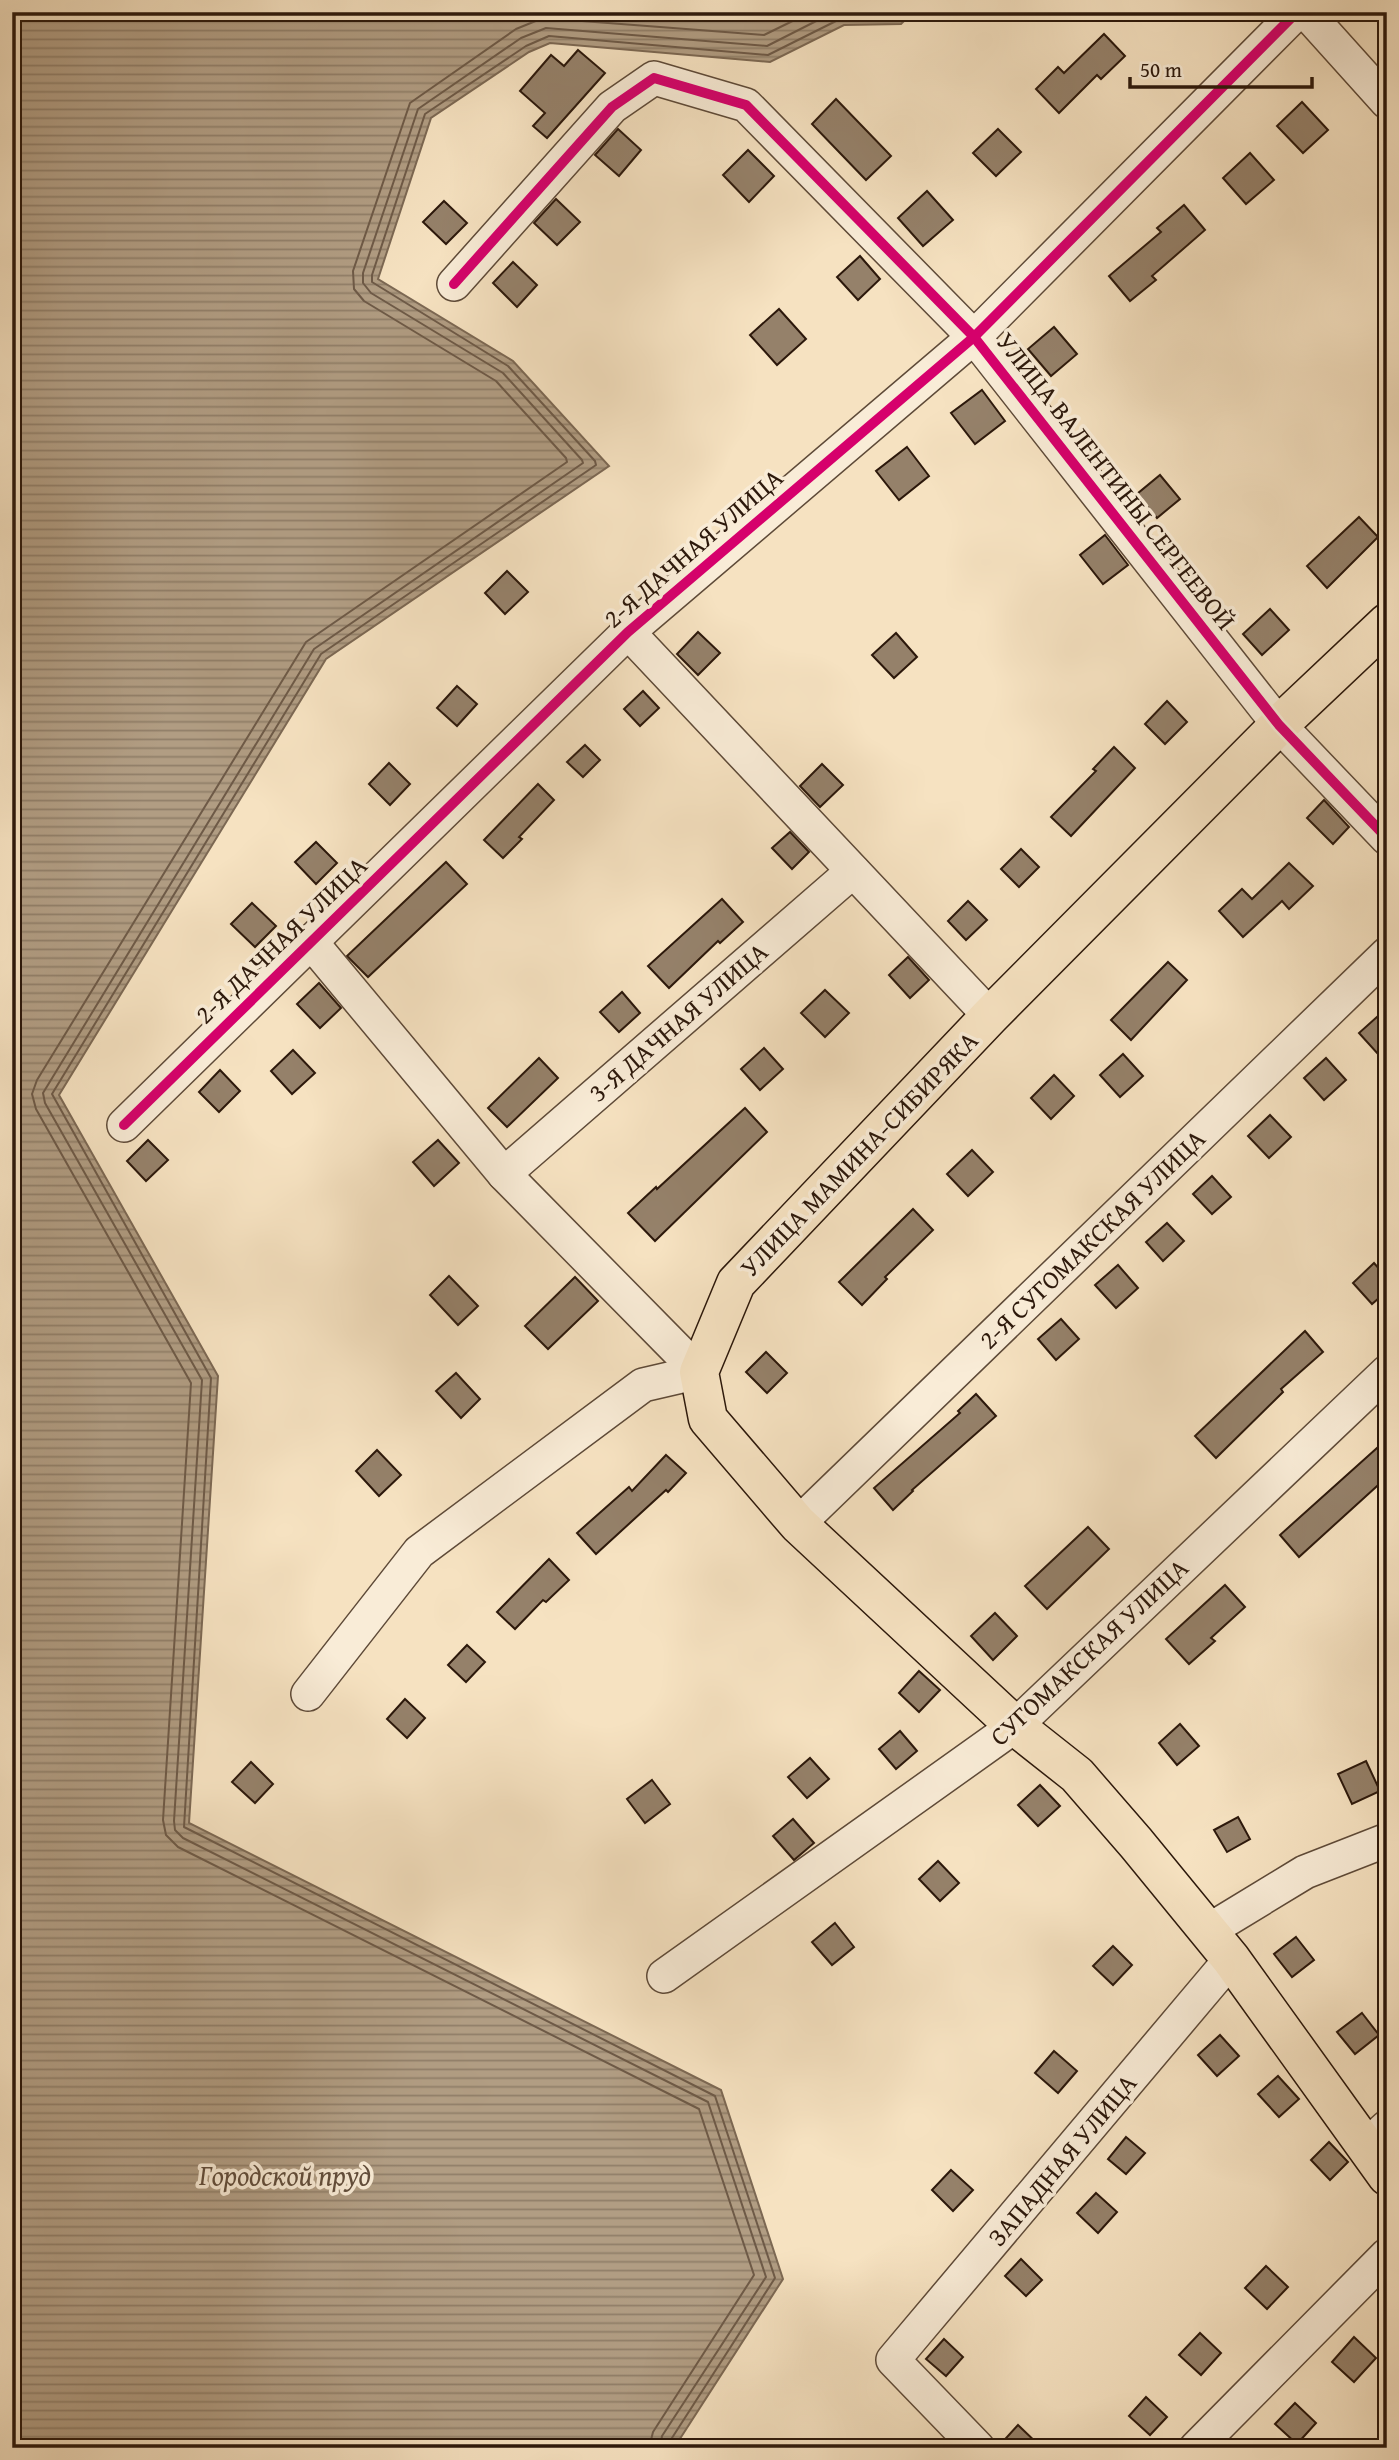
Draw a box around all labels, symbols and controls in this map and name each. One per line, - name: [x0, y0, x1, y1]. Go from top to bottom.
- scale bar: [1130, 46, 1312, 90]
- text: 50 m: [1140, 54, 1182, 85]
- street label: УЛИЦА ВАЛЕНТИНЫ СЕРГЕЕВОЙ: [987, 323, 1245, 638]
- street label: 2-Я ДАЧНАЯ УЛИЦА: [594, 458, 791, 637]
- street label: 2-Я ДАЧНАЯ УЛИЦА: [185, 847, 376, 1033]
- street label: 3-Я ДАЧНАЯ УЛИЦА: [579, 932, 776, 1111]
- street label: УЛИЦА МАМИНА-СИБИРЯКА: [730, 1022, 987, 1286]
- street label: 2-Я СУГОМАКСКАЯ УЛИЦА: [969, 1119, 1214, 1358]
- street label: СУГОМАКСКАЯ УЛИЦА: [980, 1549, 1197, 1754]
- street label: ЗАПАДНАЯ УЛИЦА: [978, 2065, 1146, 2254]
- water label: Городской пруд: [198, 2154, 371, 2195]

